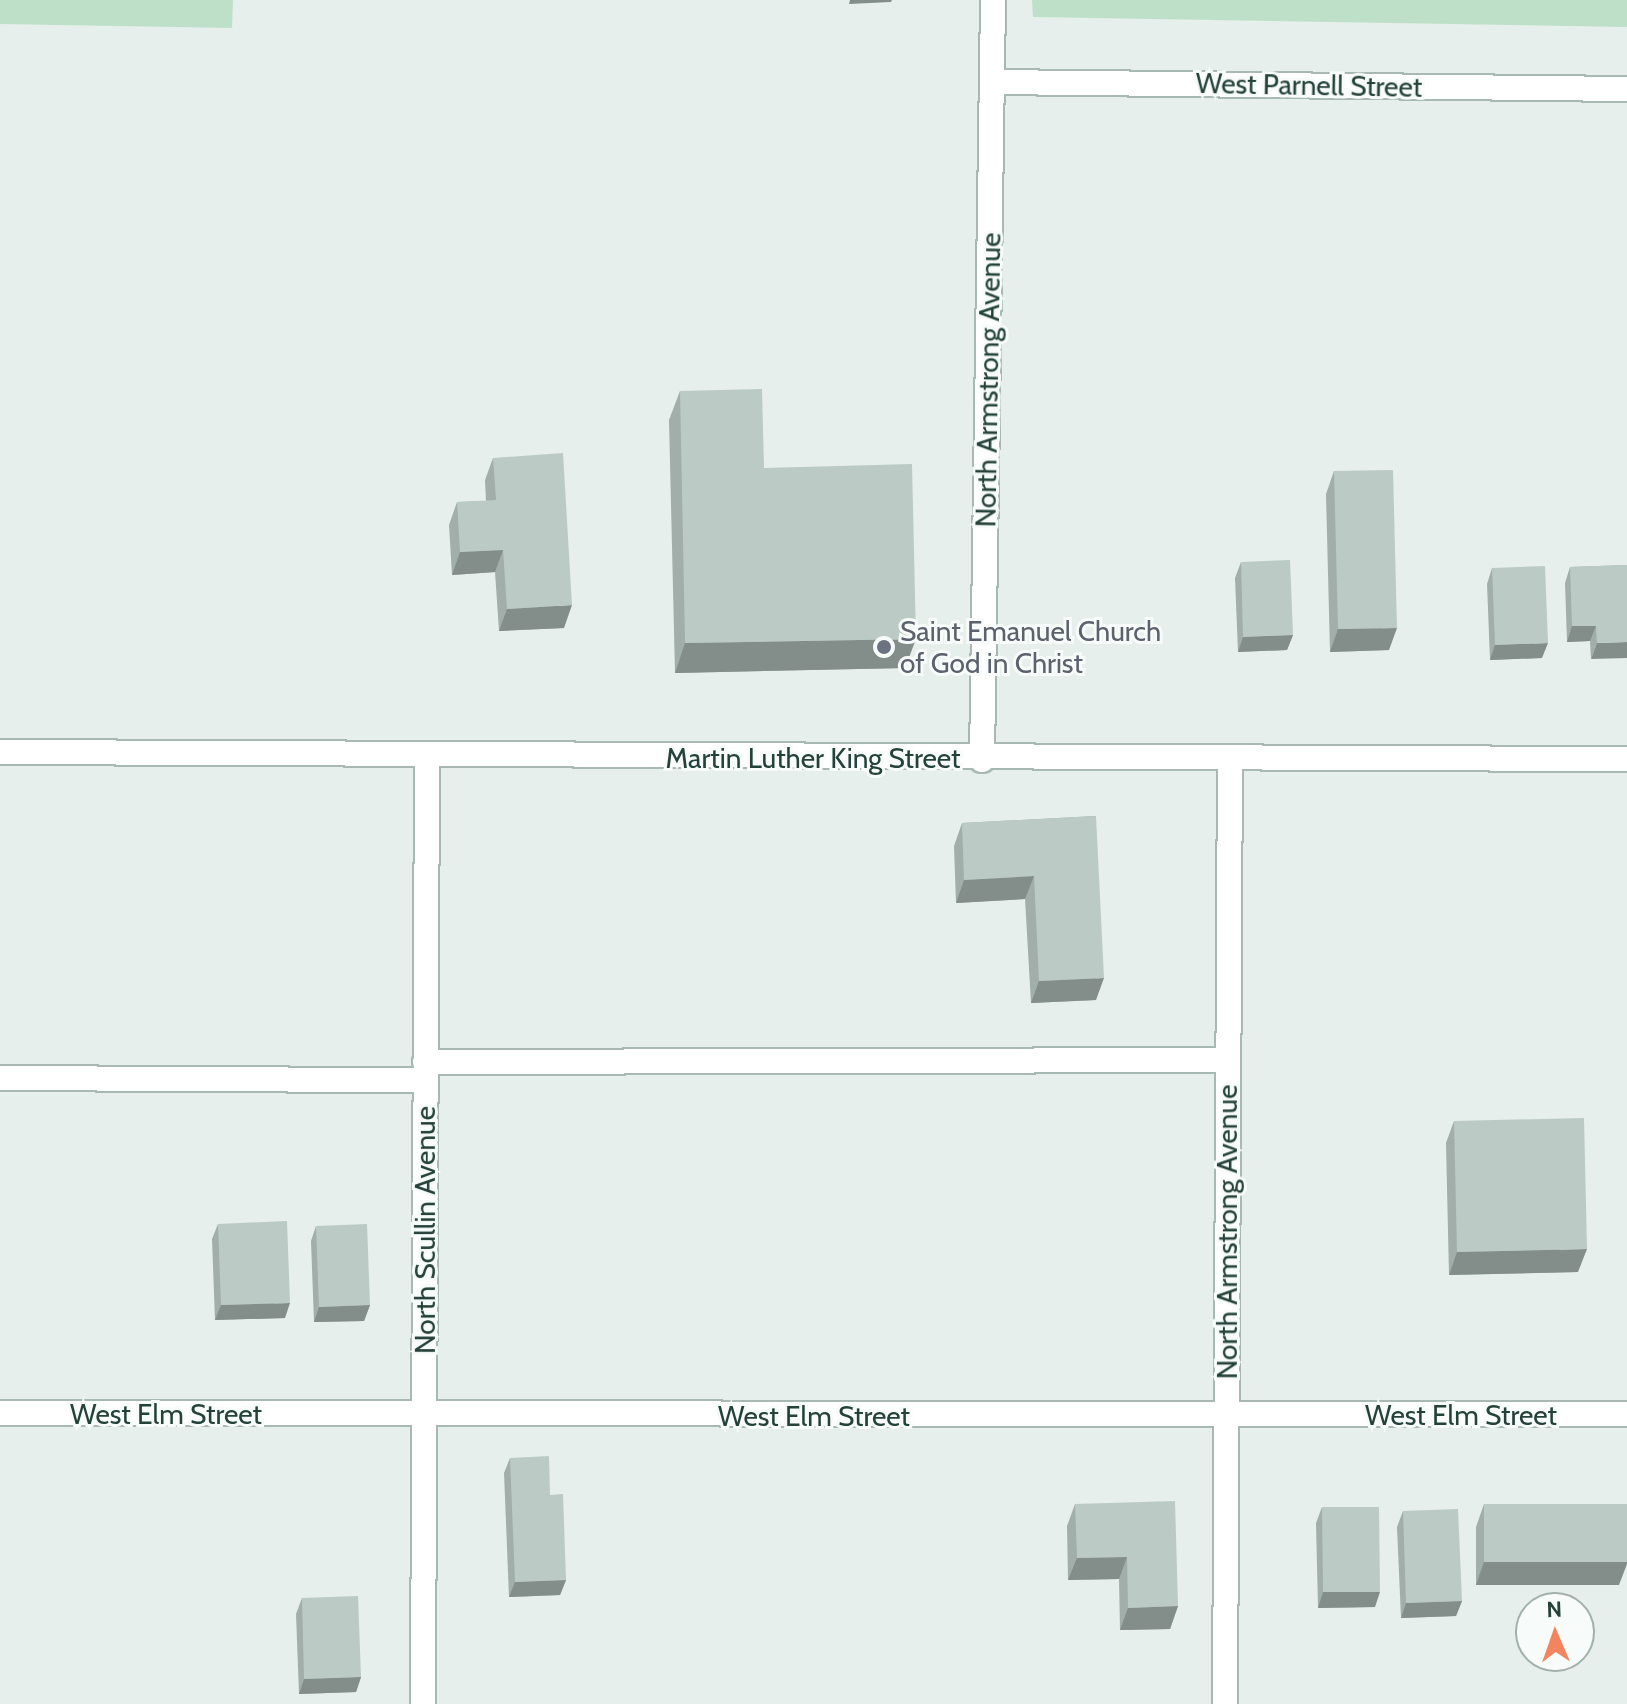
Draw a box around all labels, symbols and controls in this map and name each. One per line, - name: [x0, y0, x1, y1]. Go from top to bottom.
- street label: West Parnell Street: [1196, 66, 1422, 104]
- street label: North Armstrong Avenue: [969, 232, 1007, 528]
- place label: Saint Emanuel Church of God in Christ: [900, 614, 1161, 680]
- marker: Saint Emanuel Church of God in Christ: [875, 638, 893, 656]
- street label: Martin Luther King Street: [665, 741, 961, 775]
- street label: North Armstrong Avenue: [1210, 1085, 1244, 1379]
- street label: North Scullin Avenue: [408, 1106, 442, 1354]
- street label: West Elm Street: [70, 1397, 262, 1431]
- street label: West Elm Street: [1365, 1398, 1557, 1432]
- street label: West Elm Street: [718, 1399, 910, 1433]
- north arrow: [1515, 1592, 1595, 1672]
- text: N: [1546, 1596, 1562, 1623]

